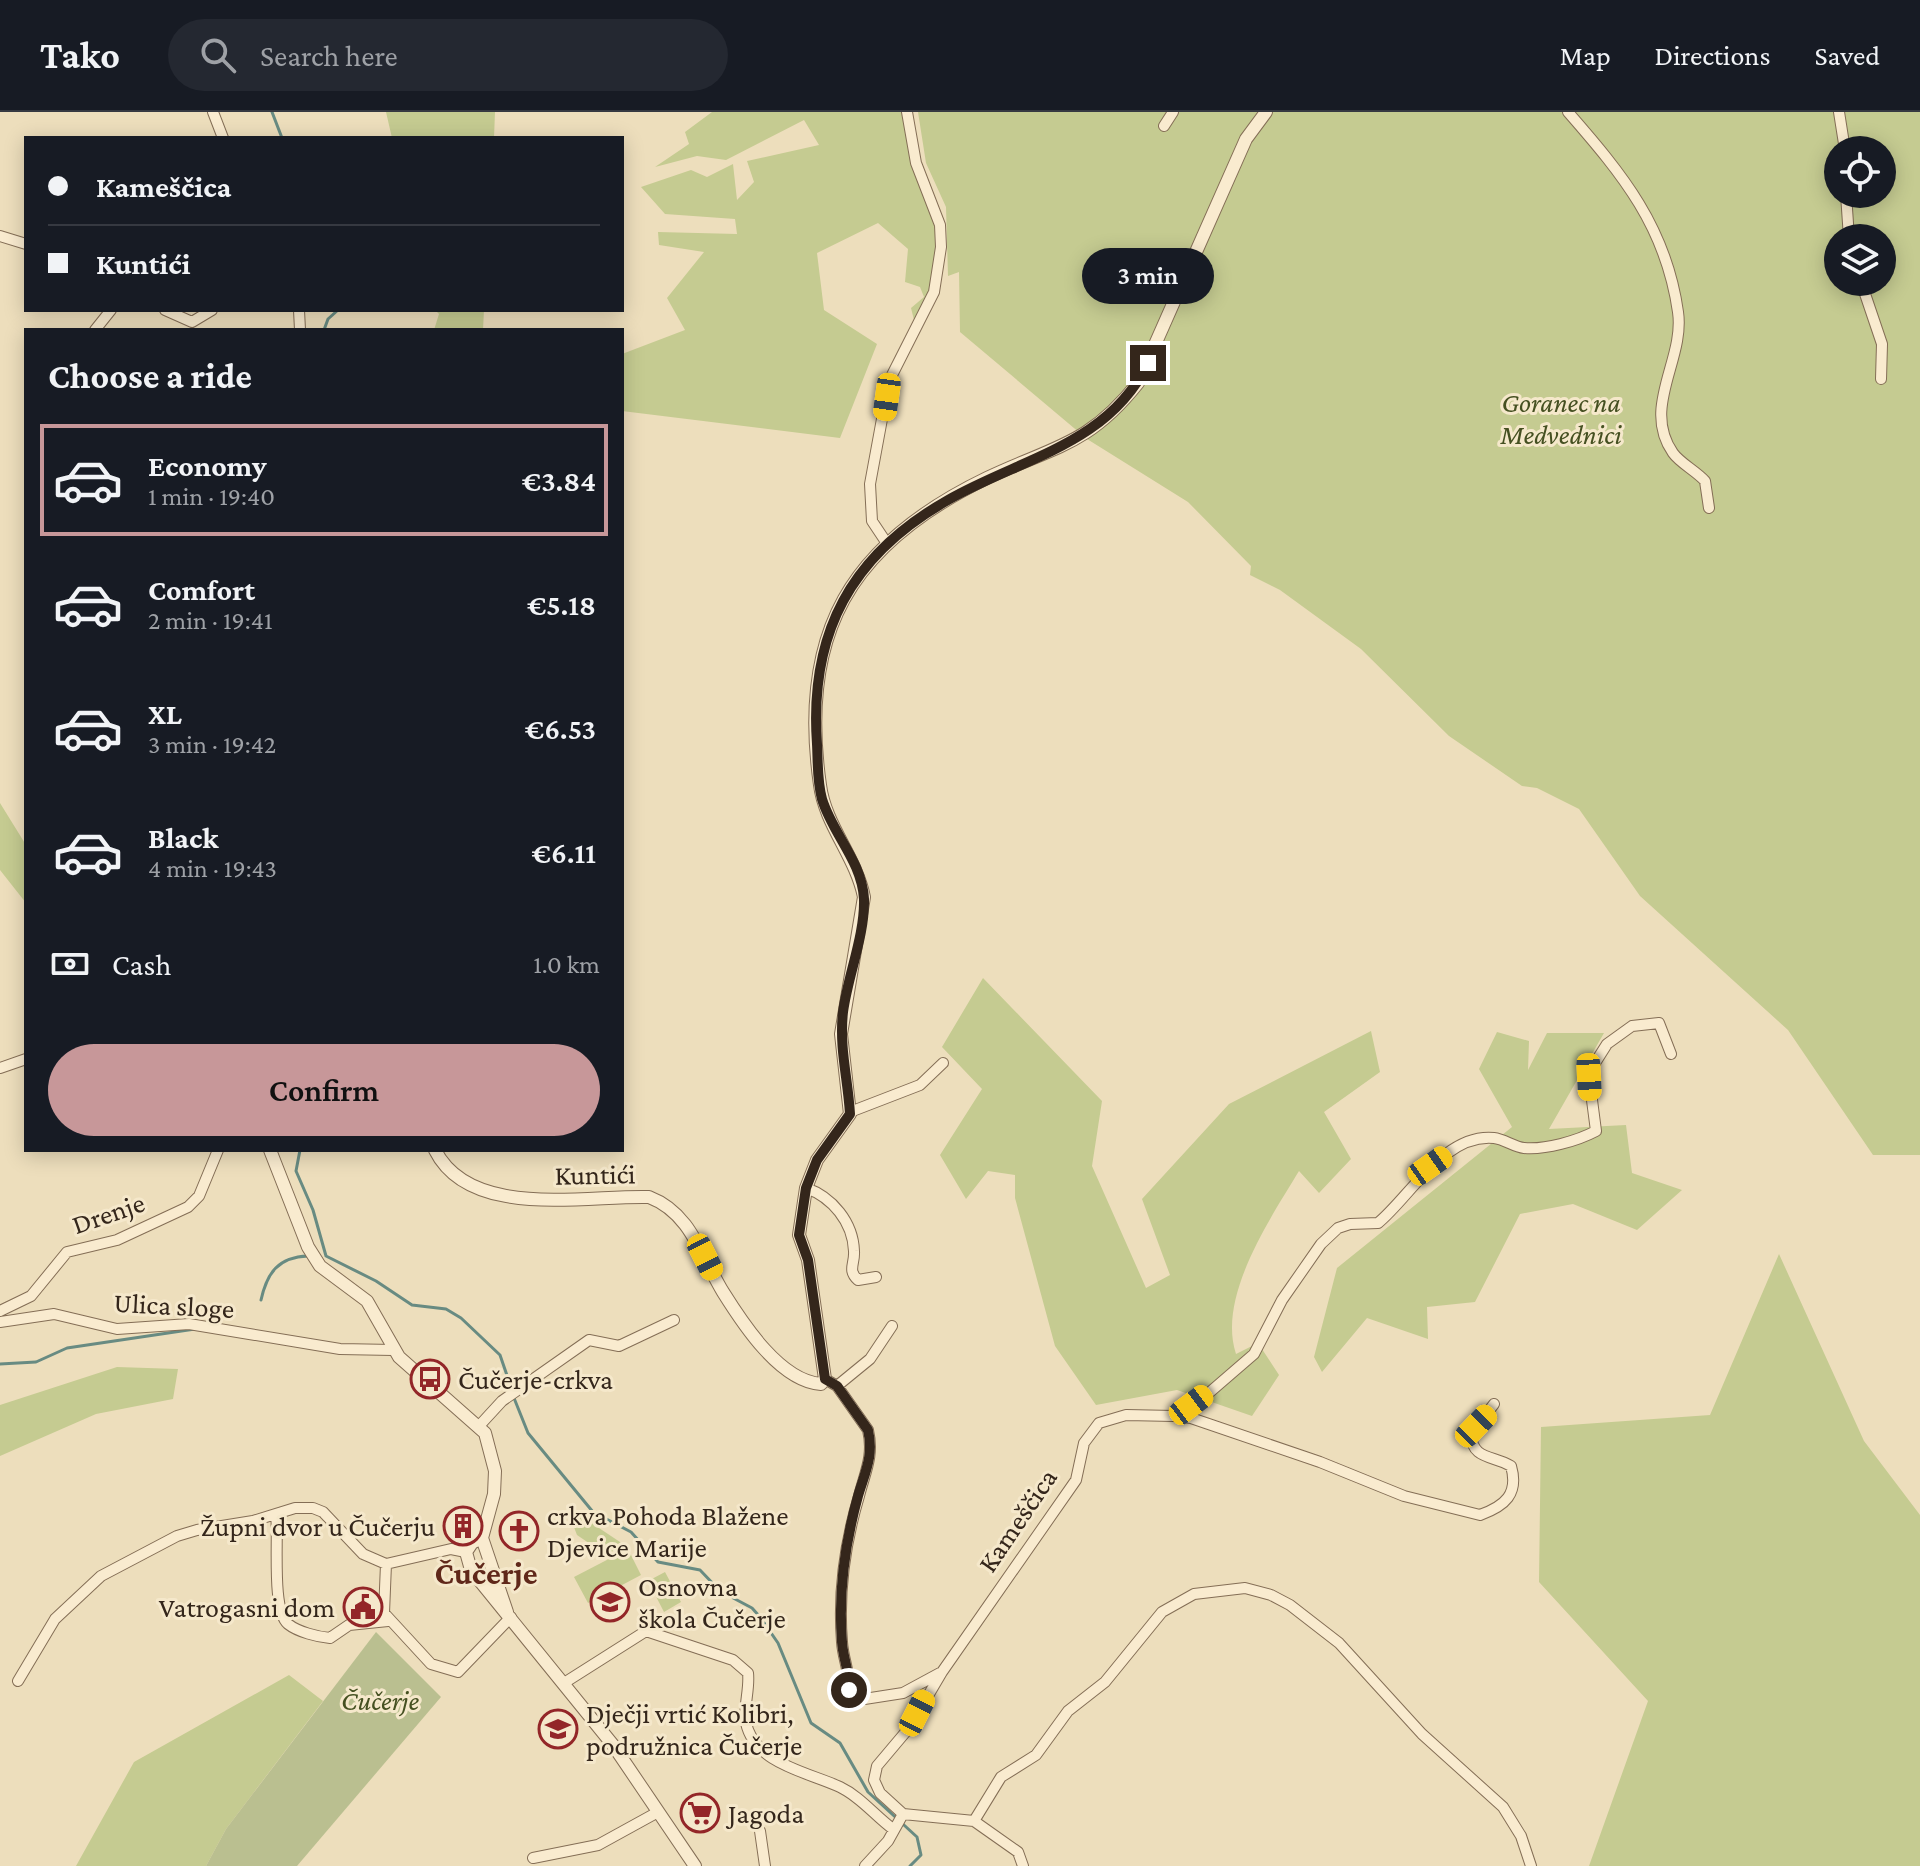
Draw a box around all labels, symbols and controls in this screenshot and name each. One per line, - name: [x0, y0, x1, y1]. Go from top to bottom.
- search box: [168, 19, 728, 91]
- icon: search: [196, 33, 240, 77]
- text: Tako: [40, 34, 120, 76]
- text: Search here: [260, 39, 398, 72]
- text: Map: [1560, 40, 1611, 71]
- text: Directions: [1655, 40, 1770, 71]
- text: Saved: [1814, 40, 1880, 71]
- map controls: [1824, 136, 1896, 296]
- button: locate: [1824, 136, 1896, 208]
- text: Kameščica: [96, 170, 231, 203]
- button: layers: [1824, 224, 1896, 296]
- text: Kuntići: [96, 247, 190, 280]
- callout: 3 min: [1082, 247, 1214, 303]
- text: 3 min: [1118, 261, 1178, 290]
- route end: [1130, 345, 1166, 381]
- text: Choose a ride: [48, 356, 252, 396]
- car: [872, 372, 902, 422]
- park label: Goranec na Medvednici: [1499, 387, 1622, 450]
- icon: car: [52, 444, 124, 516]
- text: Economy: [148, 449, 267, 482]
- text: €3.84: [522, 464, 596, 497]
- text: 1 min · 19:40: [148, 482, 275, 511]
- icon: car: [52, 568, 124, 640]
- text: Comfort: [148, 573, 255, 606]
- text: €5.18: [527, 588, 596, 621]
- text: 2 min · 19:41: [148, 606, 273, 635]
- icon: car: [52, 692, 124, 764]
- text: XL: [148, 697, 182, 730]
- text: €6.53: [525, 712, 596, 745]
- text: 3 min · 19:42: [148, 730, 276, 759]
- icon: car: [52, 816, 124, 888]
- text: Black: [148, 821, 219, 854]
- text: €6.11: [532, 836, 596, 869]
- text: 4 min · 19:43: [148, 854, 277, 883]
- icon: cash: [48, 942, 92, 986]
- text: Cash: [112, 948, 171, 981]
- text: 1.0 km: [533, 950, 600, 979]
- button: Confirm: [48, 1044, 600, 1136]
- car: [1576, 1052, 1602, 1102]
- car: [1403, 1142, 1457, 1190]
- street label: Kuntići: [554, 1158, 636, 1191]
- street label: Drenje: [68, 1187, 148, 1240]
- car: [683, 1230, 727, 1284]
- street label: Ulica sloge: [113, 1287, 235, 1324]
- bus stop icon: Čučerje-crkva: [409, 1358, 451, 1400]
- place label: Čučerje-crkva: [458, 1364, 613, 1395]
- car: [1165, 1381, 1217, 1429]
- car: [1451, 1400, 1501, 1452]
- street label: Kameščica: [972, 1463, 1063, 1578]
- place label: crkva Pohoda Blažene Djevice Marije: [547, 1500, 789, 1563]
- building icon: Župni dvor u Čučerju: [442, 1505, 484, 1547]
- church icon: crkva Pohoda Blažene Djevice Marije: [498, 1510, 540, 1552]
- place label: Župni dvor u Čučerju: [200, 1511, 435, 1542]
- district label: Čučerje: [434, 1555, 538, 1591]
- place label: Osnovna škola Čučerje: [638, 1571, 786, 1634]
- school or university icon: Osnovna škola Čučerje: [589, 1581, 631, 1623]
- public building icon: Vatrogasni dom: [342, 1586, 384, 1628]
- place label: Vatrogasni dom: [159, 1592, 335, 1623]
- route start: [831, 1672, 867, 1708]
- park label: Čučerje: [341, 1685, 419, 1717]
- car: [895, 1686, 939, 1740]
- place label: Dječji vrtić Kolibri, podružnica Čučerje: [586, 1698, 802, 1761]
- school or university icon: Dječji vrtić Kolibri, podružnica Čučerje: [537, 1708, 579, 1750]
- supermarket icon: Jagoda: [679, 1792, 721, 1834]
- place label: Jagoda: [725, 1798, 804, 1829]

